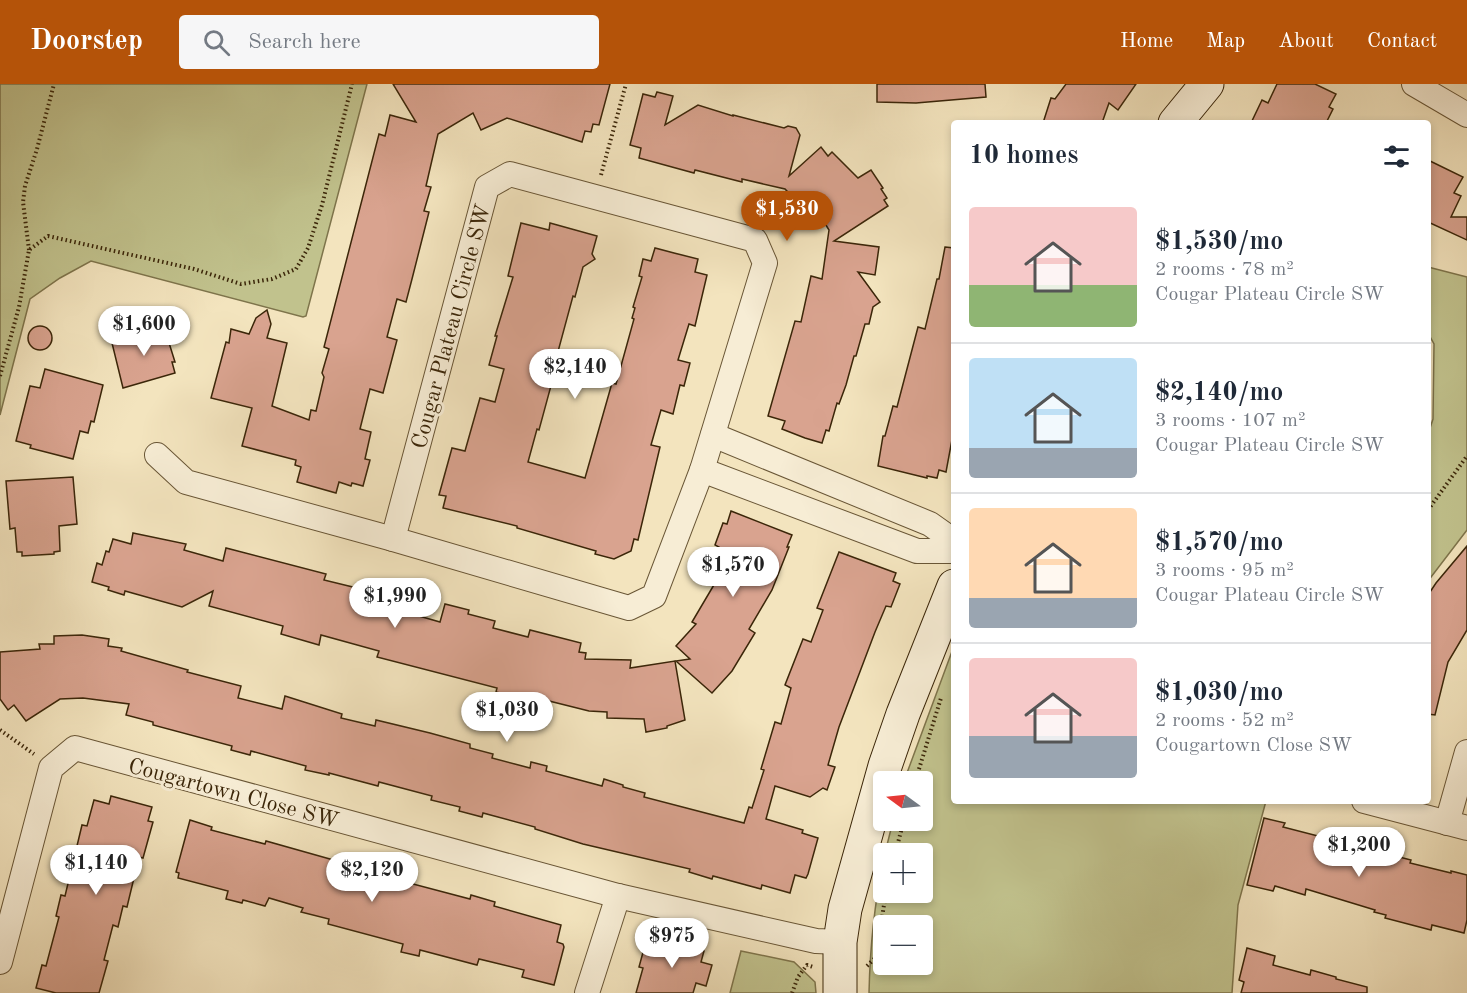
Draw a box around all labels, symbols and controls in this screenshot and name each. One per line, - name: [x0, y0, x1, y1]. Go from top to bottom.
- search box: [179, 15, 599, 69]
- icon: search: [200, 26, 233, 59]
- text: Doorstep: [30, 28, 143, 56]
- text: Search here: [248, 31, 361, 53]
- text: Home: [1120, 31, 1173, 52]
- text: Map: [1206, 31, 1245, 52]
- text: About: [1278, 31, 1334, 52]
- text: Contact: [1367, 31, 1437, 52]
- icon: filters: [1380, 140, 1413, 173]
- text: 10 homes: [969, 143, 1078, 169]
- pin: $1,530: [738, 191, 836, 242]
- text: $1,530: [755, 200, 819, 220]
- street label: Cougar Plateau Circle SW: [409, 202, 495, 451]
- text: $1,530/mo: [1155, 229, 1283, 255]
- icon: home: [1017, 231, 1089, 303]
- text: 2 rooms · 78 m²: [1155, 260, 1294, 280]
- text: Cougar Plateau Circle SW: [1155, 285, 1384, 305]
- pin: $1,600: [95, 306, 193, 357]
- text: $1,600: [112, 315, 176, 335]
- pin: $2,140: [526, 349, 624, 400]
- text: $2,140: [543, 358, 607, 378]
- text: $2,140/mo: [1155, 380, 1283, 406]
- icon: home: [1017, 382, 1089, 454]
- text: 3 rooms · 107 m²: [1155, 411, 1305, 431]
- text: Cougar Plateau Circle SW: [1155, 436, 1384, 456]
- text: $1,570/mo: [1155, 530, 1283, 556]
- icon: home: [1017, 532, 1089, 604]
- pin: $1,570: [684, 547, 782, 598]
- text: $1,570: [701, 556, 765, 576]
- text: 3 rooms · 95 m²: [1155, 561, 1294, 581]
- pin: $1,990: [346, 578, 444, 629]
- text: Cougar Plateau Circle SW: [1155, 586, 1384, 606]
- text: $1,990: [363, 587, 427, 607]
- text: $1,030/mo: [1155, 680, 1283, 706]
- icon: home: [1017, 682, 1089, 754]
- pin: $1,030: [458, 692, 556, 743]
- text: $1,030: [475, 701, 539, 721]
- text: 2 rooms · 52 m²: [1155, 711, 1294, 731]
- text: Cougartown Close SW: [1155, 736, 1352, 756]
- street label: Cougartown Close SW: [126, 755, 341, 833]
- north arrow: [873, 771, 933, 831]
- map controls: [873, 771, 933, 975]
- pin: $1,200: [1310, 827, 1408, 878]
- text: $1,200: [1327, 836, 1391, 856]
- button: +: [873, 843, 933, 903]
- pin: $1,140: [47, 845, 145, 896]
- pin: $2,120: [323, 852, 421, 903]
- text: $1,140: [64, 854, 128, 874]
- text: $2,120: [340, 861, 404, 881]
- button: −: [873, 915, 933, 975]
- pin: $975: [636, 918, 708, 969]
- text: $975: [649, 927, 695, 947]

